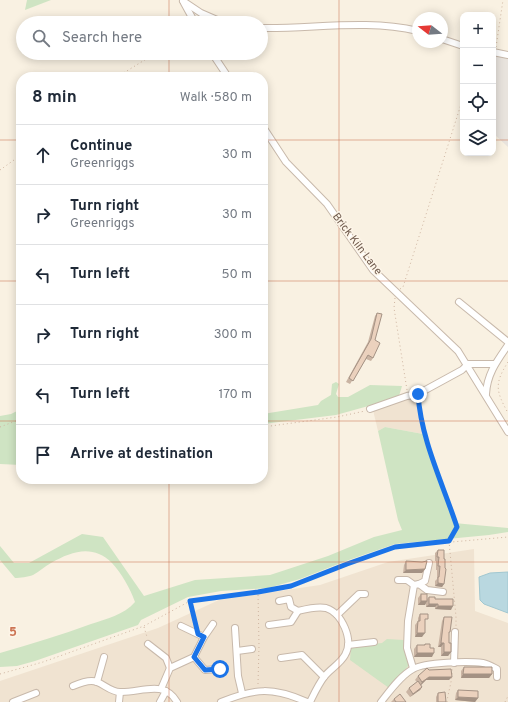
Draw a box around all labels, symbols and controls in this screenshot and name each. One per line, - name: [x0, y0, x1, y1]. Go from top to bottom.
- north arrow: [412, 12, 448, 48]
- map controls: [460, 12, 496, 156]
- button: +: [460, 12, 496, 48]
- search box: [16, 16, 268, 60]
- icon: search: [30, 27, 52, 49]
- text: Search here: [62, 29, 142, 48]
- button: −: [460, 48, 496, 84]
- button: locate: [460, 84, 496, 120]
- text: 8 min: [32, 87, 77, 109]
- text: Walk · 580 m: [180, 90, 252, 106]
- button: layers: [460, 120, 496, 156]
- text: Continue: [70, 137, 132, 156]
- icon: ahead: [32, 144, 54, 166]
- text: 30 m: [222, 147, 252, 163]
- text: Greenriggs: [70, 156, 134, 172]
- text: Turn right: [70, 197, 139, 216]
- icon: right: [32, 204, 54, 226]
- text: 30 m: [222, 207, 252, 223]
- street label: Brick Kiln Lane: [329, 210, 385, 278]
- text: Greenriggs: [70, 216, 134, 232]
- icon: left: [32, 264, 54, 286]
- text: Turn left: [70, 265, 130, 284]
- text: 50 m: [222, 267, 252, 283]
- icon: right: [32, 324, 54, 346]
- text: Turn right: [70, 325, 139, 344]
- text: 300 m: [214, 327, 252, 343]
- icon: left: [32, 384, 54, 406]
- text: Turn left: [70, 385, 130, 404]
- route end: [409, 385, 427, 403]
- text: 170 m: [218, 387, 252, 403]
- icon: arrive: [32, 444, 54, 466]
- text: Arrive at destination: [70, 445, 213, 464]
- text: 5: [9, 625, 17, 641]
- route start: [211, 660, 229, 678]

